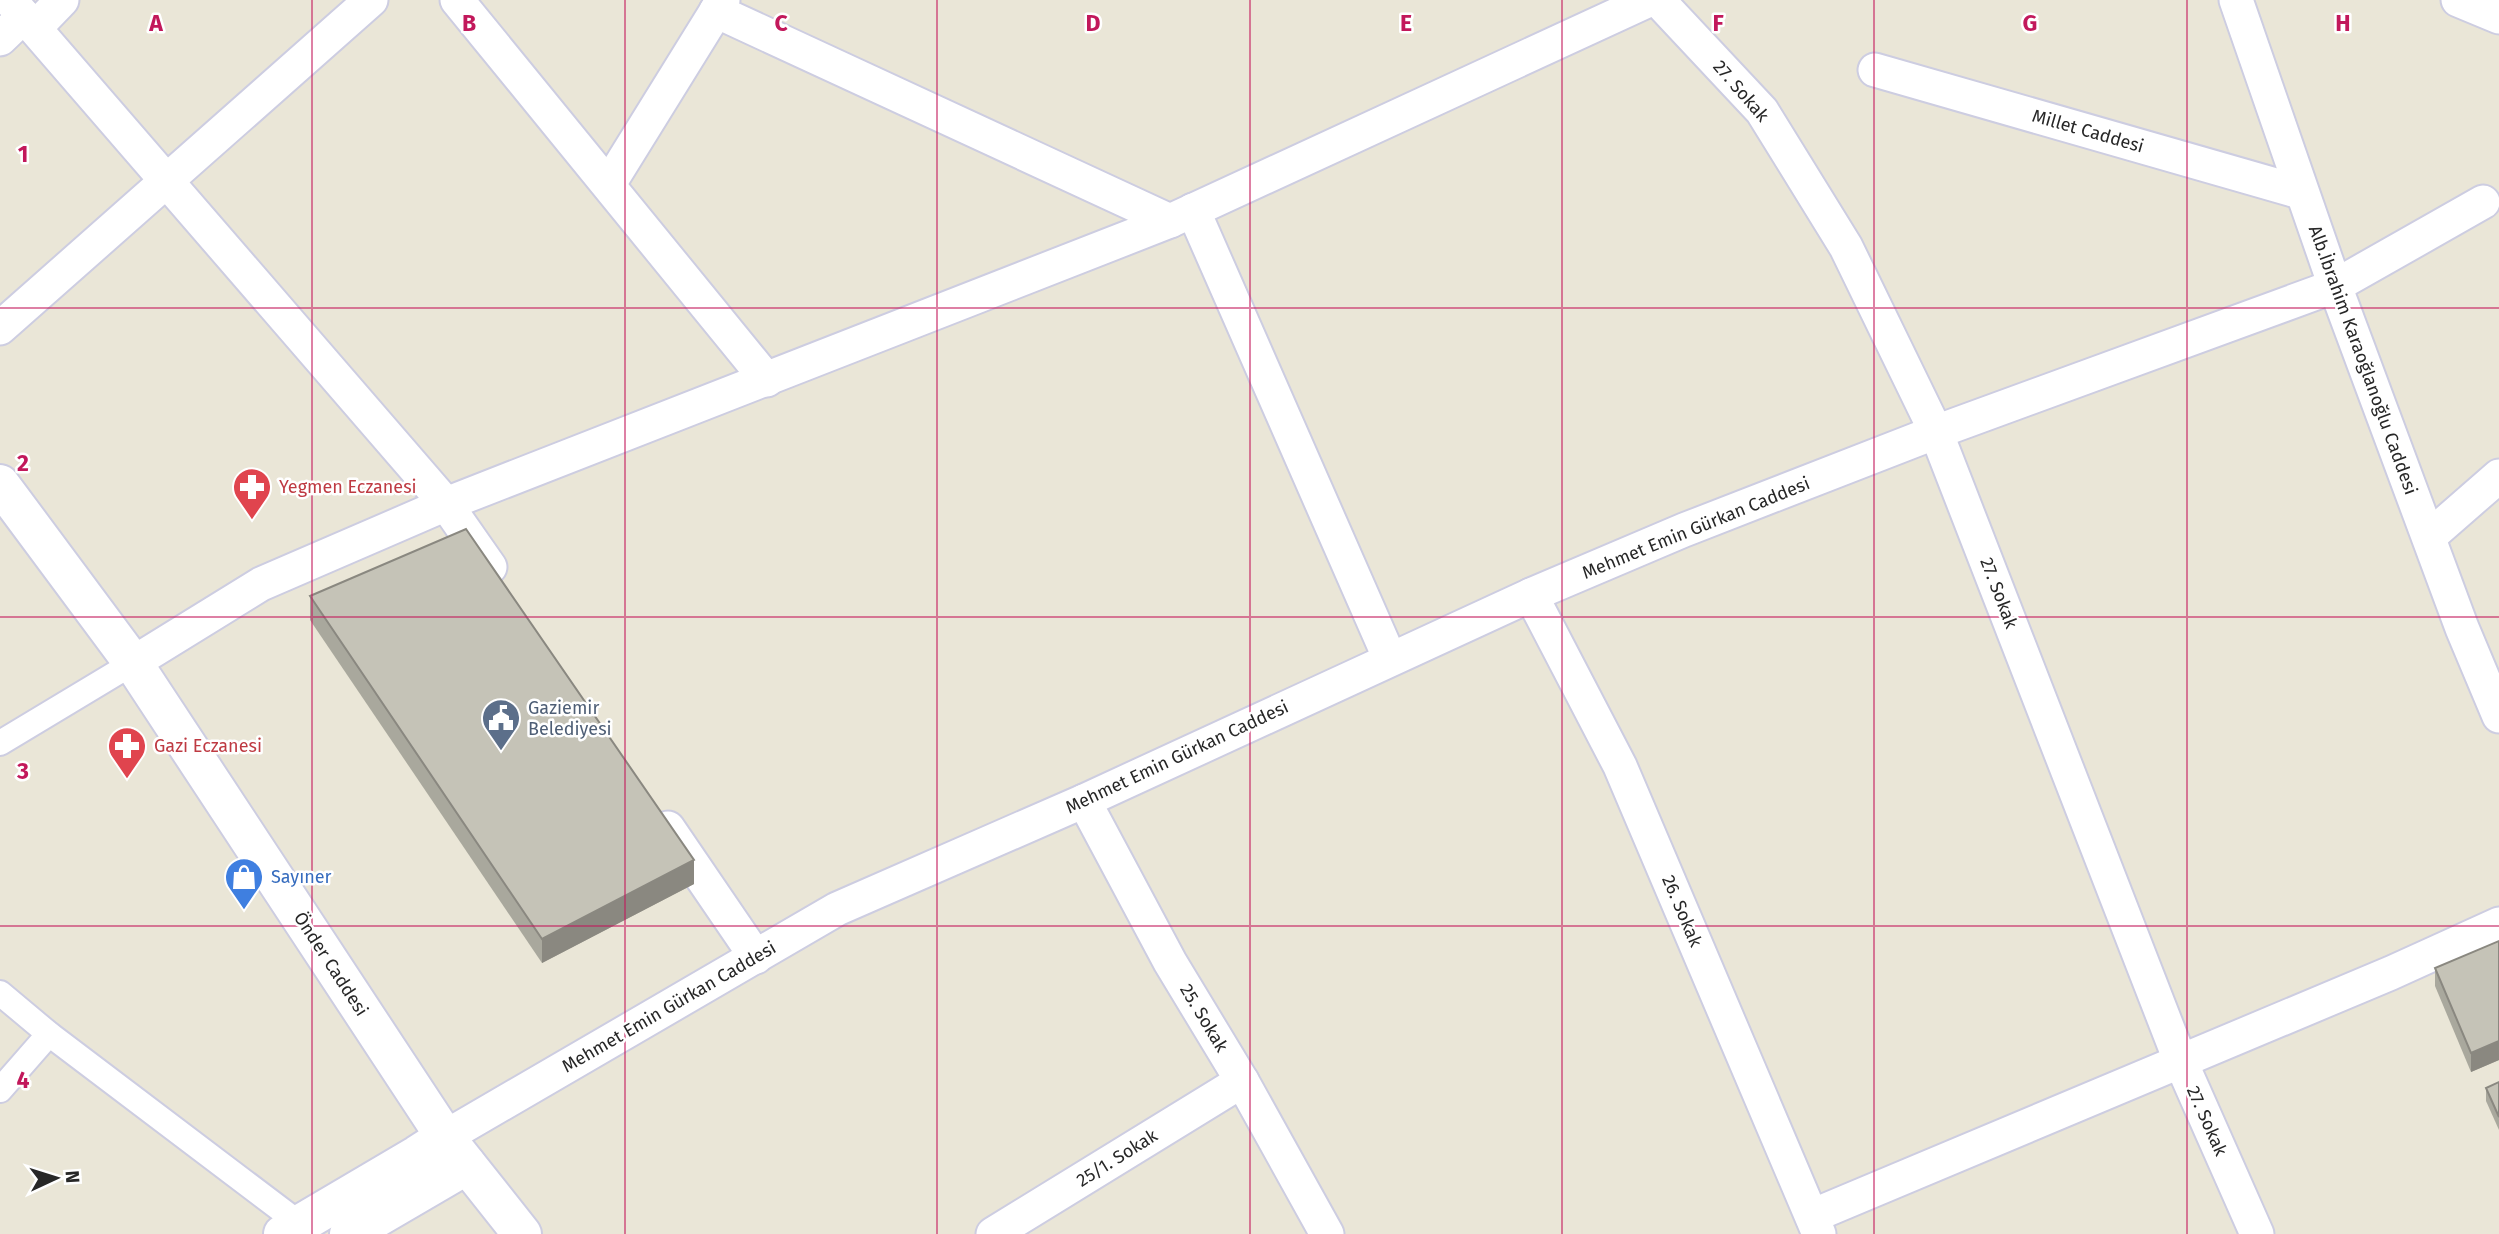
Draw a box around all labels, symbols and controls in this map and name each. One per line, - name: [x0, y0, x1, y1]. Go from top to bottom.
- text: A: [148, 9, 163, 37]
- text: B: [462, 9, 476, 37]
- text: C: [774, 9, 788, 37]
- text: D: [1086, 9, 1101, 37]
- text: E: [1400, 9, 1412, 37]
- text: F: [1712, 9, 1724, 37]
- text: G: [2023, 9, 2037, 37]
- text: H: [2335, 9, 2351, 37]
- street label: 27. Sokak: [1708, 56, 1774, 127]
- street label: Millet Caddesi: [2030, 105, 2146, 157]
- text: 1: [18, 140, 28, 168]
- street label: Alb.İbrahim Karaoğlanoğlu Caddesi: [2304, 222, 2422, 498]
- text: 2: [17, 449, 29, 477]
- pharmacy icon: Yegmen Eczanesi: [231, 466, 273, 521]
- street label: Mehmet Emin Gürkan Caddesi: [1579, 472, 1813, 584]
- place label: Yegmen Eczanesi: [279, 476, 417, 498]
- street label: 27. Sokak: [1975, 554, 2023, 632]
- street label: Mehmet Emin Gürkan Caddesi: [1062, 696, 1292, 818]
- public building icon: Gaziemir Belediyesi: [480, 697, 522, 752]
- place label: Gaziemir Belediyesi: [528, 697, 612, 740]
- pharmacy icon: Gazi Eczanesi: [106, 725, 148, 780]
- place label: Gazi Eczanesi: [154, 735, 262, 757]
- text: 3: [16, 757, 29, 785]
- shop icon: Sayıner: [223, 856, 265, 911]
- place label: Sayıner: [271, 866, 332, 888]
- street label: 26. Sokak: [1657, 872, 1707, 951]
- street label: Önder Caddesi: [289, 908, 373, 1020]
- street label: Mehmet Emin Gürkan Caddesi: [558, 937, 780, 1077]
- street label: 25. Sokak: [1175, 980, 1233, 1057]
- text: 4: [17, 1066, 30, 1094]
- street label: 27. Sokak: [2182, 1083, 2232, 1160]
- street label: 25/1. Sokak: [1073, 1124, 1162, 1191]
- north arrow: [21, 1143, 91, 1213]
- text: N: [61, 1170, 84, 1184]

